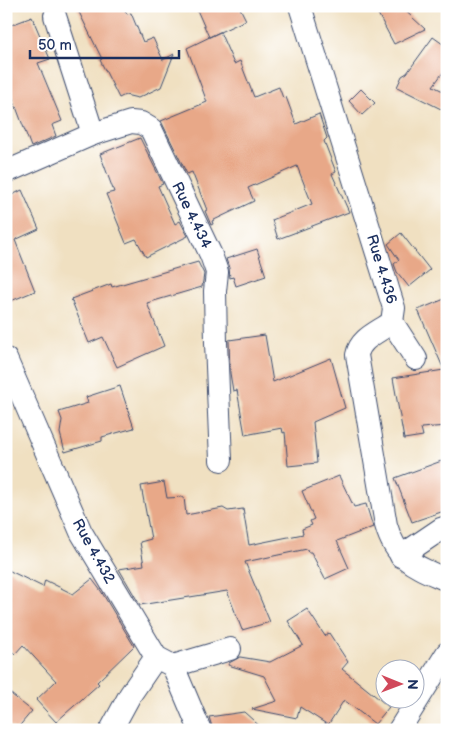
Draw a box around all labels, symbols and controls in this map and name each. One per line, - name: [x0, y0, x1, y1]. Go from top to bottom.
- scale bar: [30, 28, 179, 60]
- text: 50 m: [38, 36, 72, 55]
- street label: Rue 4.434: [167, 179, 216, 252]
- street label: Rue 4.436: [362, 232, 401, 306]
- street label: Rue 4.432: [68, 515, 119, 587]
- north arrow: [376, 658, 426, 708]
- text: N: [404, 679, 421, 690]

